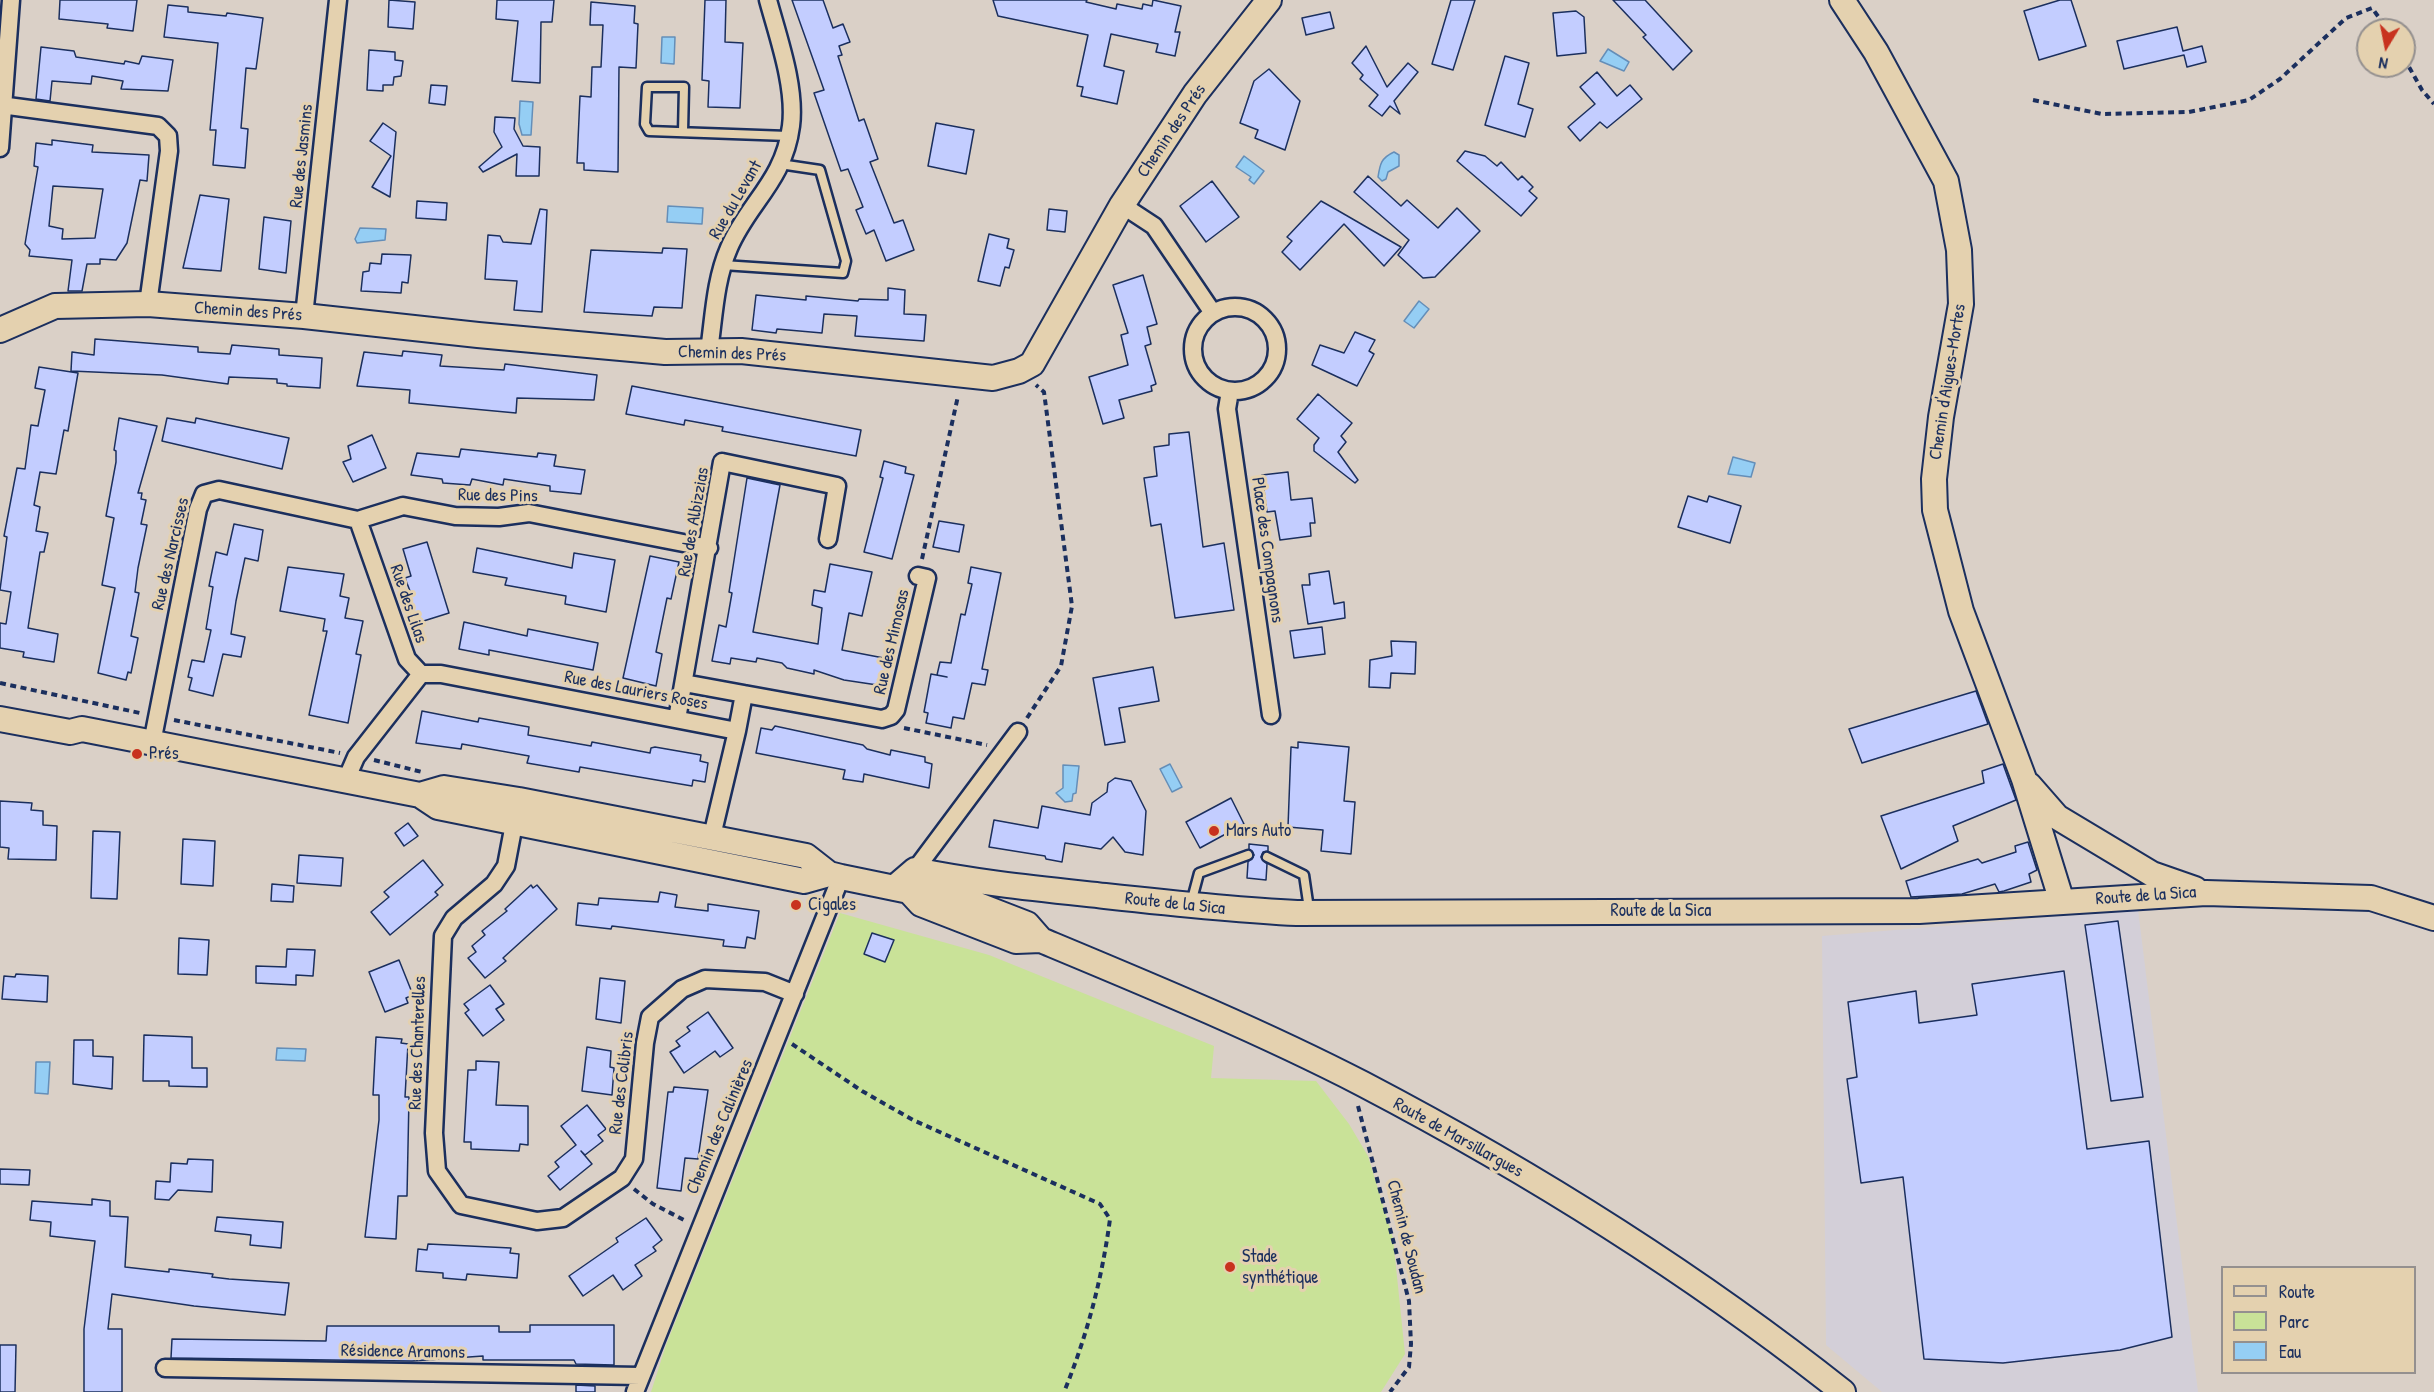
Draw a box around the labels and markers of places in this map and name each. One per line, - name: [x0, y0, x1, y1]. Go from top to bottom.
- place label: Prés: [149, 743, 179, 765]
- marker: Prés: [130, 747, 144, 761]
- place label: Mars Auto: [1226, 820, 1291, 842]
- marker: Mars Auto: [1207, 824, 1221, 838]
- place label: Cigales: [808, 894, 856, 916]
- marker: Cigales: [789, 898, 803, 912]
- place label: Stade synthétique: [1242, 1246, 1319, 1288]
- marker: Stade synthétique: [1223, 1260, 1237, 1274]

